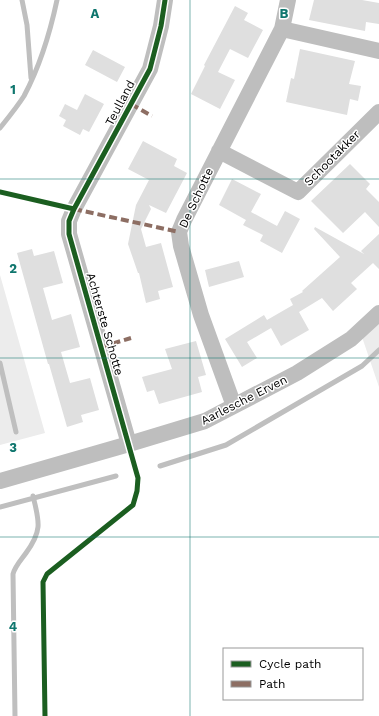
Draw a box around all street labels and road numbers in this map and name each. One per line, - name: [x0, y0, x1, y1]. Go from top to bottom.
- street label: Teulland: [102, 78, 138, 128]
- street label: Schootakker: [301, 127, 363, 189]
- street label: De Schotte: [176, 166, 216, 230]
- street label: Achterste Schotte: [84, 271, 126, 377]
- street label: Aarlesche Erven: [199, 372, 289, 428]

